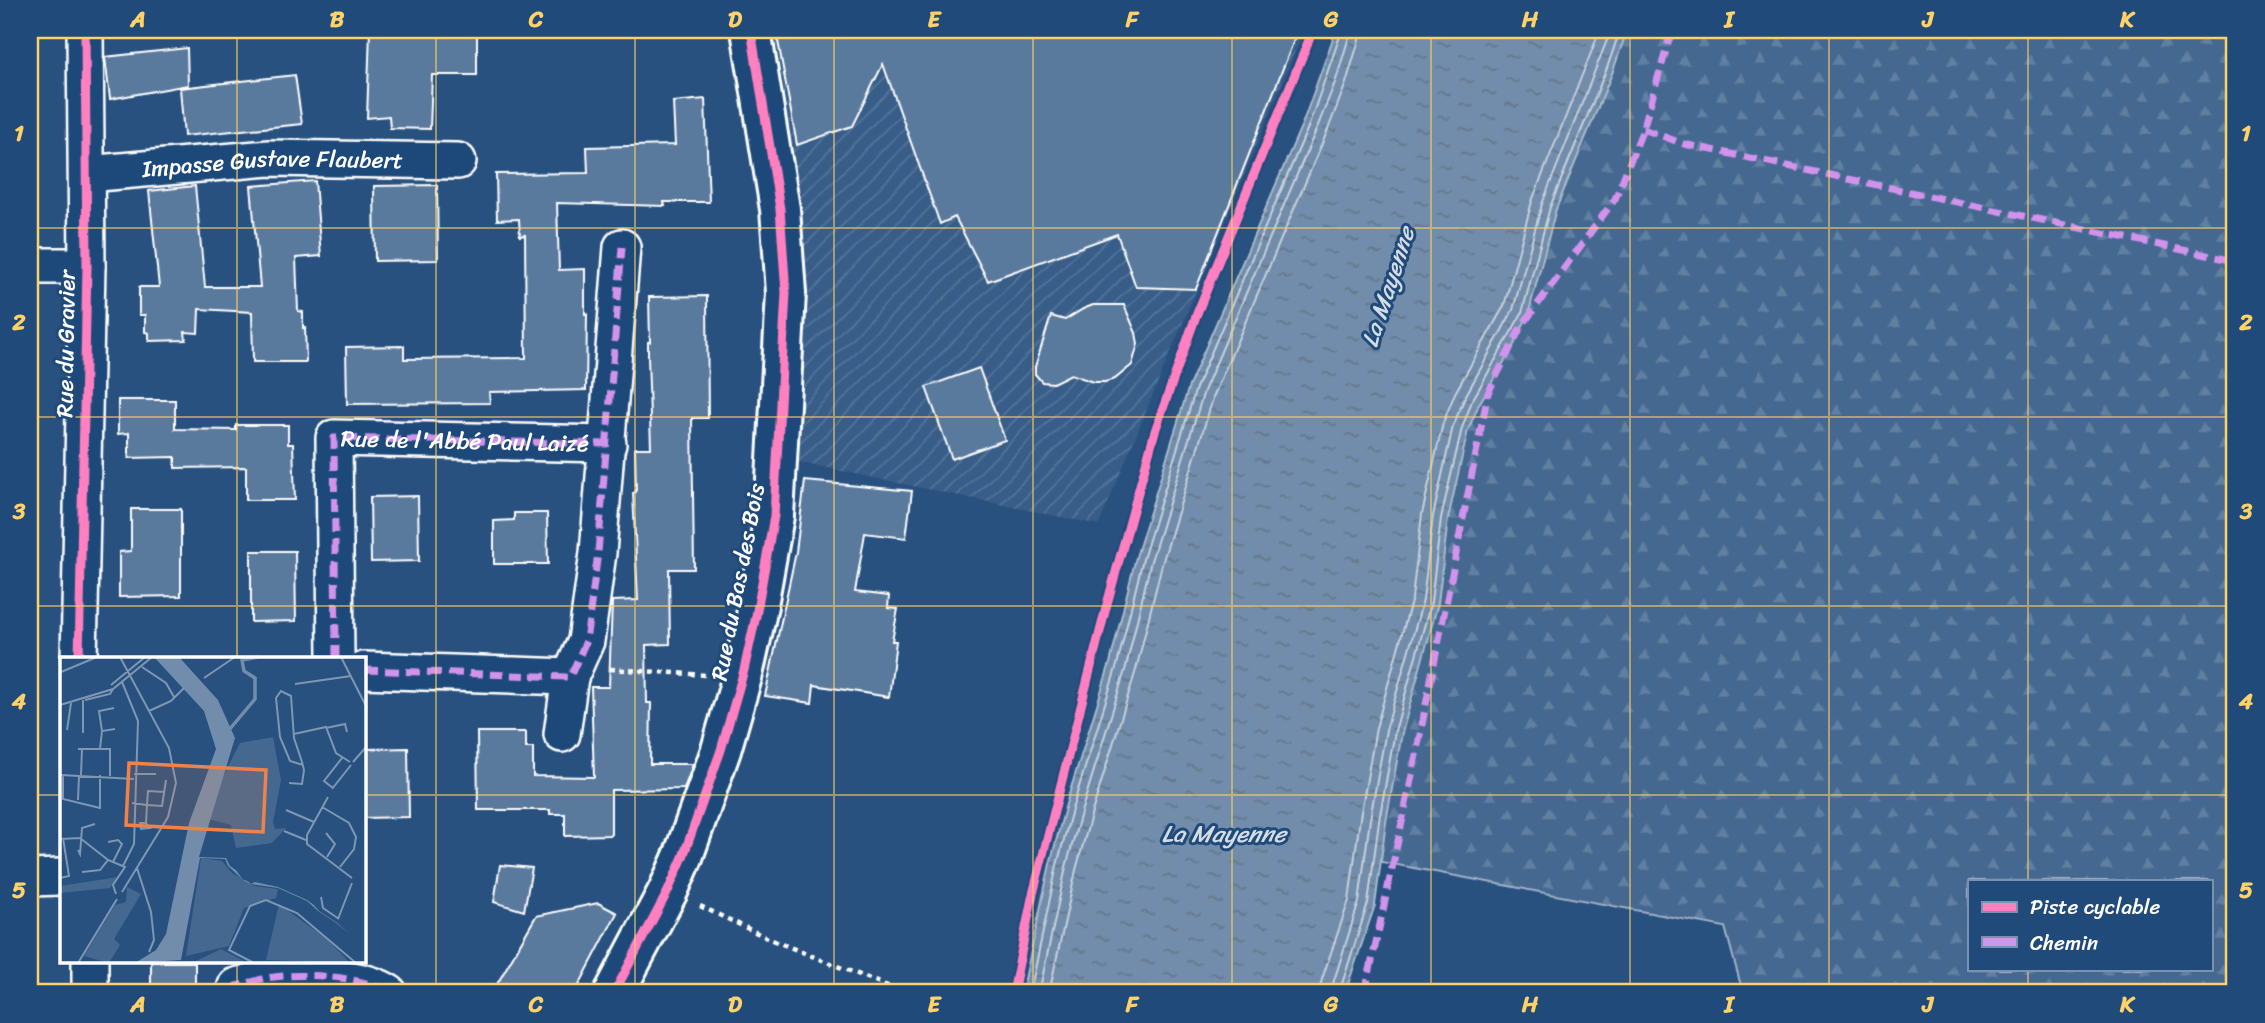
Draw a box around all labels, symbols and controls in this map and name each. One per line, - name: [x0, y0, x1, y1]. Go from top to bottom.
- text: A: [129, 0, 146, 40]
- text: B: [330, 0, 345, 40]
- text: C: [528, 0, 544, 40]
- text: D: [728, 0, 743, 40]
- text: E: [928, 0, 943, 40]
- text: F: [1125, 0, 1140, 40]
- text: G: [1323, 0, 1339, 40]
- text: H: [1521, 0, 1539, 40]
- text: I: [1723, 0, 1735, 40]
- text: J: [1921, 0, 1935, 40]
- text: K: [2119, 0, 2136, 40]
- text: 1: [14, 113, 24, 154]
- text: 1: [2241, 113, 2251, 154]
- street label: Impasse Gustave Flaubert: [139, 137, 403, 190]
- water label: La Mayenne: [1349, 219, 1428, 353]
- street label: Rue du Gravier: [44, 268, 88, 418]
- text: 2: [11, 302, 26, 343]
- text: 2: [2238, 302, 2253, 343]
- street label: Rue de l'Abbé Paul Laizé: [341, 418, 590, 464]
- street label: Rue du Bas des Bois: [699, 479, 777, 684]
- text: 3: [12, 491, 26, 532]
- text: 3: [2239, 491, 2253, 532]
- inset map: [60, 657, 366, 964]
- text: 4: [11, 681, 27, 722]
- text: 4: [2238, 681, 2254, 722]
- water label: La Mayenne: [1162, 813, 1289, 855]
- text: 5: [12, 870, 26, 911]
- text: 5: [2239, 870, 2253, 911]
- legend: [1968, 880, 2212, 970]
- text: Piste cyclable: [2030, 888, 2161, 926]
- text: Chemin: [2030, 924, 2098, 962]
- text: A: [129, 984, 146, 1023]
- text: B: [330, 984, 345, 1023]
- text: C: [528, 984, 544, 1023]
- text: D: [728, 984, 743, 1023]
- text: E: [928, 984, 943, 1023]
- text: F: [1125, 984, 1140, 1023]
- text: G: [1323, 984, 1339, 1023]
- text: H: [1521, 984, 1539, 1023]
- text: I: [1723, 984, 1735, 1023]
- text: J: [1921, 984, 1935, 1023]
- text: K: [2119, 984, 2136, 1023]

